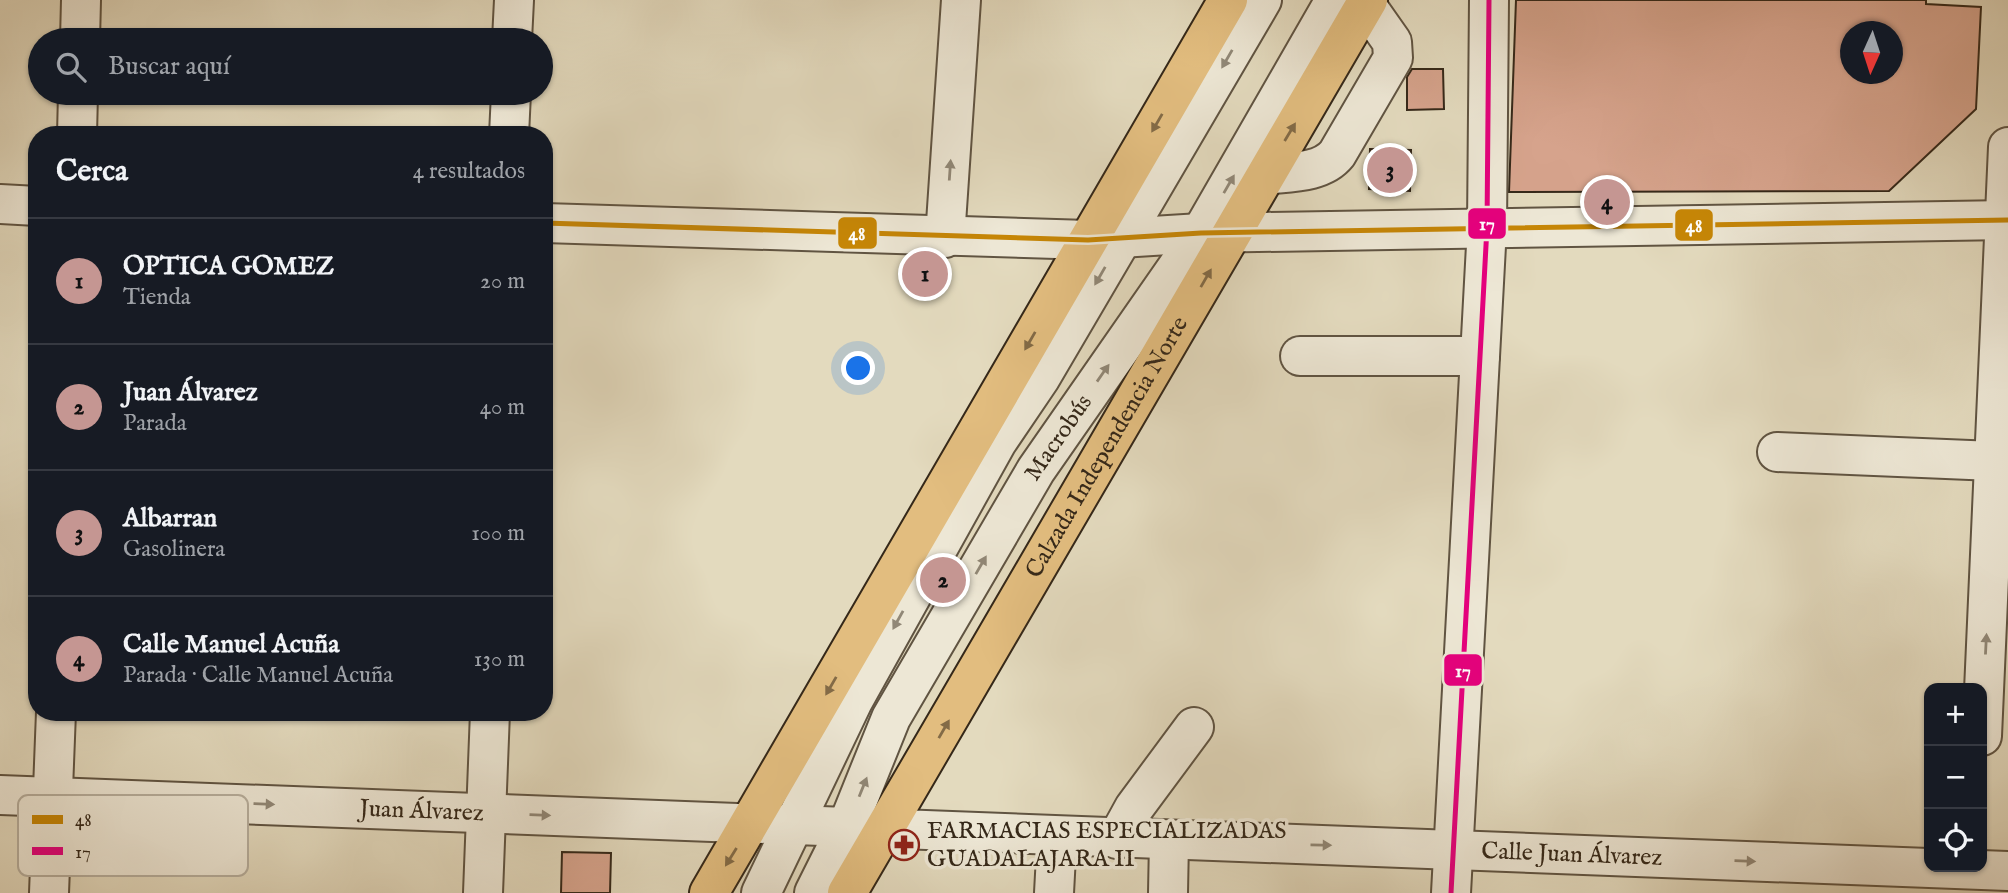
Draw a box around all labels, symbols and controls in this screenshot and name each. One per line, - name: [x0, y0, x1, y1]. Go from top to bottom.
- north arrow: [1840, 21, 1903, 84]
- search box: [28, 28, 553, 105]
- icon: search: [52, 48, 90, 86]
- one-way arrow: [1221, 49, 1233, 68]
- text: Buscar aquí: [108, 50, 230, 83]
- one-way arrow: [1151, 113, 1163, 132]
- one-way arrow: [1283, 122, 1296, 141]
- pin: 3: [1367, 144, 1413, 196]
- text: Cerca: [56, 153, 128, 191]
- text: 4 resultados: [413, 157, 525, 186]
- one-way arrow: [945, 159, 956, 181]
- one-way arrow: [1223, 174, 1235, 194]
- pin: 4: [1584, 176, 1630, 228]
- line badge: 17: [1467, 207, 1507, 240]
- line badge: 48: [1674, 208, 1714, 242]
- text: 17: [1479, 213, 1495, 237]
- text: 48: [1686, 215, 1702, 239]
- line badge: 48: [837, 216, 878, 250]
- text: 48: [849, 223, 865, 247]
- pin: 1: [902, 248, 948, 300]
- text: OPTICA GOMEZ: [123, 250, 334, 283]
- text: 1: [75, 267, 83, 296]
- text: 20 m: [480, 267, 525, 296]
- one-way arrow: [1094, 267, 1106, 286]
- one-way arrow: [1199, 268, 1212, 287]
- text: Tienda: [123, 283, 191, 312]
- street label: Calzada Independencia Norte: [1019, 311, 1195, 584]
- one-way arrow: [1024, 331, 1037, 350]
- your location: [841, 351, 875, 385]
- one-way arrow: [1096, 364, 1110, 382]
- text: Juan Álvarez: [123, 376, 258, 409]
- street label: Macrobús: [1018, 388, 1099, 487]
- text: 2: [74, 393, 84, 422]
- text: 40 m: [480, 393, 525, 422]
- text: Parada: [123, 409, 187, 438]
- text: Albarran: [123, 502, 217, 535]
- text: 3: [75, 519, 83, 548]
- text: 100 m: [471, 519, 525, 548]
- text: Gasolinera: [123, 535, 225, 564]
- pin: 2: [920, 554, 966, 606]
- one-way arrow: [974, 555, 987, 574]
- one-way arrow: [892, 611, 904, 630]
- text: Calle Manuel Acuña: [123, 628, 339, 661]
- one-way arrow: [1980, 632, 1991, 654]
- text: 4: [73, 645, 85, 674]
- text: 130 m: [474, 645, 525, 674]
- line badge: 17: [1443, 653, 1483, 687]
- text: 17: [1455, 660, 1471, 684]
- text: Parada · Calle Manuel Acuña: [123, 661, 393, 690]
- one-way arrow: [825, 677, 837, 696]
- map controls: [1924, 683, 1987, 872]
- button: +: [1924, 683, 1987, 746]
- one-way arrow: [938, 719, 950, 739]
- button: −: [1924, 746, 1987, 809]
- one-way arrow: [858, 776, 869, 797]
- street label: Juan Álvarez: [356, 793, 484, 829]
- legend: [18, 795, 248, 876]
- one-way arrow: [253, 799, 275, 810]
- text: 48: [75, 809, 92, 833]
- one-way arrow: [530, 809, 552, 821]
- button: locate: [1924, 809, 1987, 872]
- place label: FARMACIAS ESPECIALIZADAS GUADALAJARA II: [927, 816, 1287, 875]
- pharmacy icon: FARMACIAS ESPECIALIZADAS GUADALAJARA II: [887, 828, 921, 862]
- street label: Calle Juan Álvarez: [1481, 836, 1663, 873]
- one-way arrow: [1311, 840, 1333, 851]
- text: 17: [75, 841, 91, 865]
- one-way arrow: [725, 847, 738, 867]
- one-way arrow: [1734, 855, 1756, 866]

